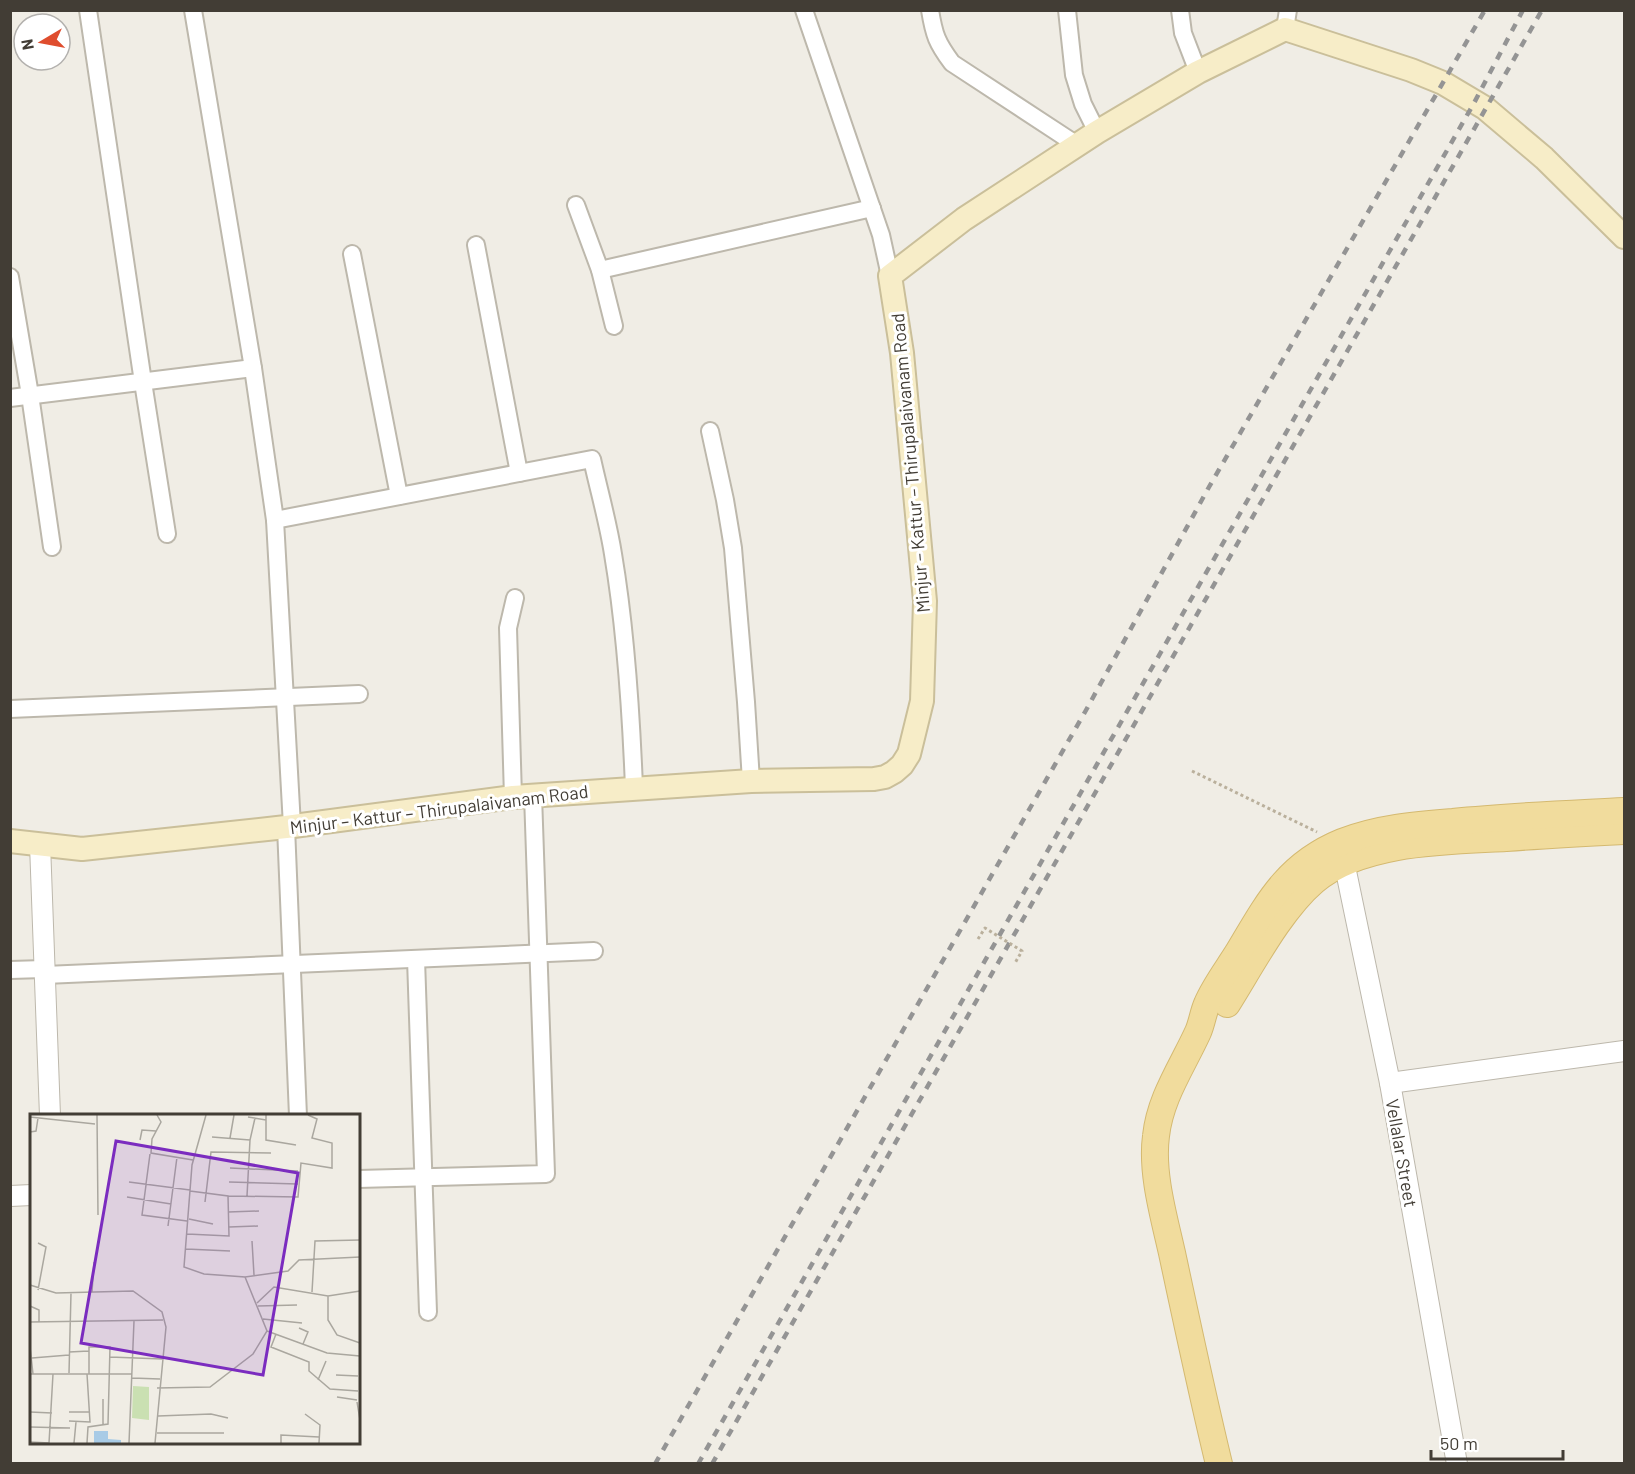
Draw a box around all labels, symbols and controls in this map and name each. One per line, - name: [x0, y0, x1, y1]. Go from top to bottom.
- north arrow: [12, 12, 72, 72]
- text: N: [16, 38, 37, 52]
- street label: Minjur – Kattur – Thirupalaivanam Road: [886, 312, 934, 614]
- street label: Minjur – Kattur – Thirupalaivanam Road: [289, 780, 589, 838]
- street label: Vellalar Street: [1382, 1097, 1422, 1209]
- inset map: [30, 1114, 360, 1444]
- scale bar: [1431, 1423, 1563, 1461]
- text: 50 m: [1440, 1432, 1478, 1454]

